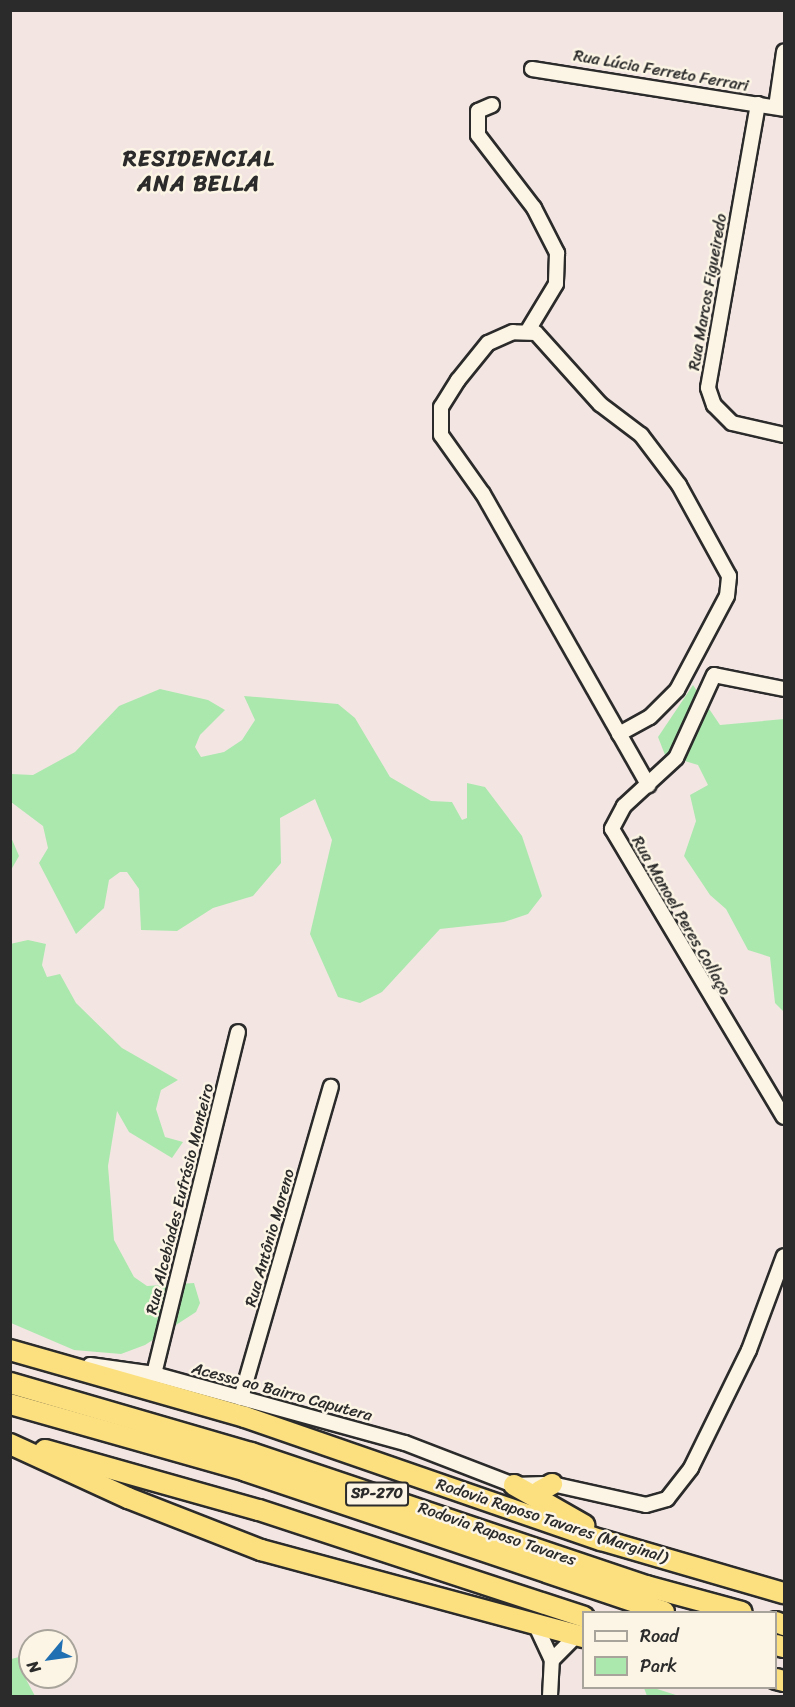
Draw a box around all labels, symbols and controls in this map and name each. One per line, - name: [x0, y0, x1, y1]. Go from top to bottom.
- street label: Rua Lúcia Ferreto Ferrari: [572, 46, 750, 96]
- district label: RESIDENCIAL ANA BELLA: [124, 145, 274, 196]
- street label: Rua Marcos Figueiredo: [685, 213, 731, 371]
- street label: Rua Manoel Peres Collaço: [628, 833, 734, 999]
- street label: Rua Alcebíades Eufrásio Monteiro: [142, 1082, 218, 1316]
- street label: Rua Antônio Moreno: [241, 1167, 299, 1309]
- street label: Acesso ao Bairro Caputera: [190, 1359, 374, 1425]
- street label: Rodovia Raposo Tavares (Marginal): [434, 1475, 670, 1567]
- road number: SP-270: [344, 1482, 410, 1506]
- street label: Rodovia Raposo Tavares: [416, 1498, 578, 1570]
- legend: [582, 1611, 777, 1689]
- text: Road: [640, 1620, 679, 1652]
- north arrow: [18, 1629, 78, 1689]
- text: Park: [640, 1650, 677, 1682]
- text: N: [18, 1655, 49, 1679]

